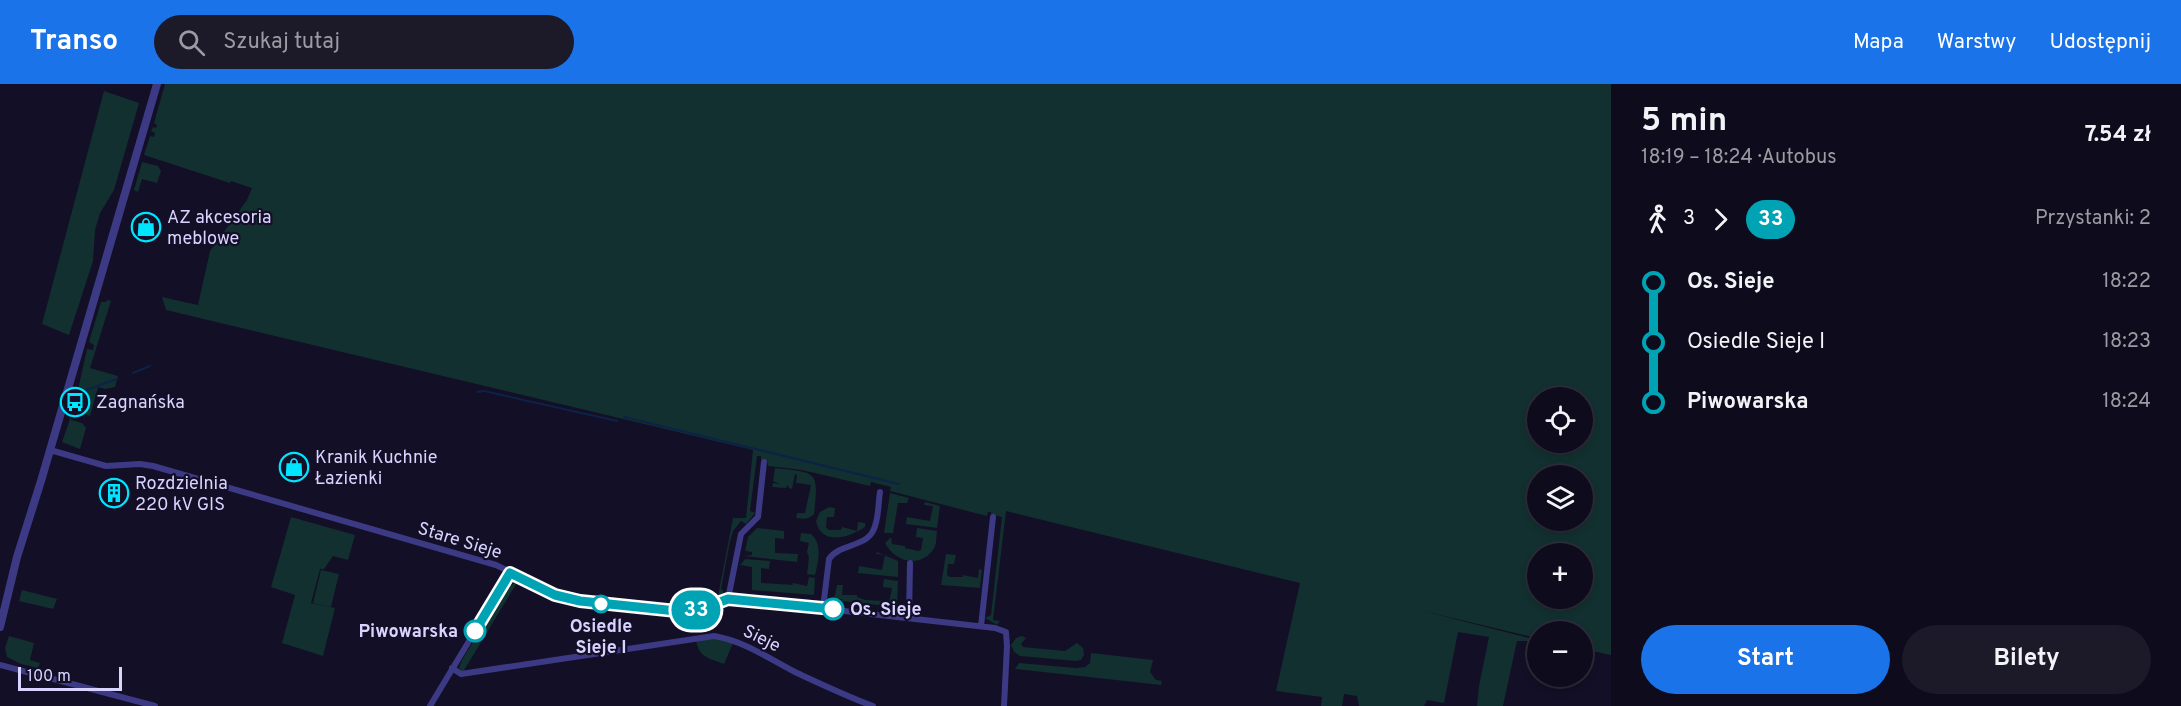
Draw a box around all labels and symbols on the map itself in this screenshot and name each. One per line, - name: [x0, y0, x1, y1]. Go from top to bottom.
- place label: AZ akcesoria meblowe: [167, 207, 271, 251]
- shop icon: AZ akcesoria meblowe: [130, 211, 162, 243]
- bus stop icon: Zagnańska: [59, 386, 91, 418]
- place label: Zagnańska: [96, 392, 185, 415]
- place label: Kranik Kuchnie Łazienki: [315, 447, 437, 491]
- shop icon: Kranik Kuchnie Łazienki: [278, 451, 310, 483]
- place label: Rozdzielnia 220 kV GIS: [135, 473, 228, 517]
- building icon: Rozdzielnia 220 kV GIS: [98, 477, 130, 509]
- street label: Stare Sieje: [415, 518, 504, 565]
- line badge: 33: [669, 590, 723, 630]
- marker: Osiedle Sieje I: [592, 595, 610, 613]
- marker: Os. Sieje: [822, 598, 844, 620]
- place label: Os. Sieje: [850, 599, 922, 622]
- place label: Osiedle Sieje I: [570, 616, 632, 660]
- marker: Piwowarska: [464, 620, 486, 642]
- street label: Sieje: [739, 620, 784, 658]
- place label: Piwowarska: [359, 621, 458, 644]
- scale bar: [18, 664, 122, 692]

